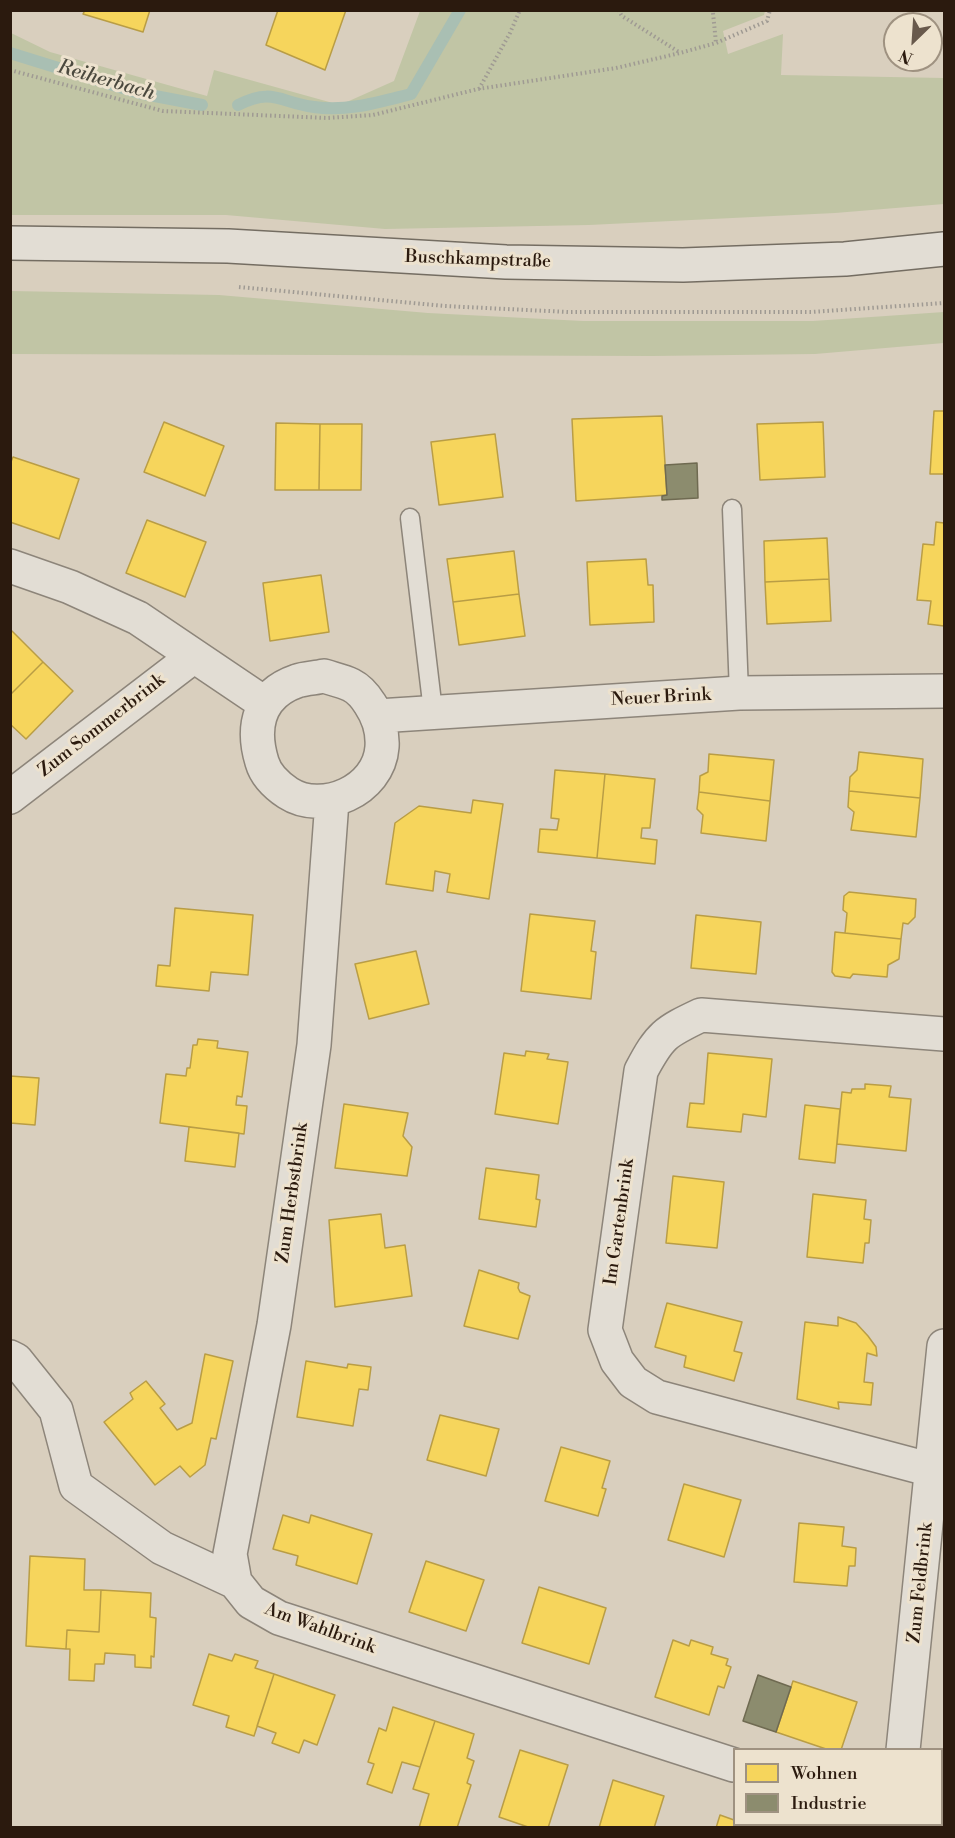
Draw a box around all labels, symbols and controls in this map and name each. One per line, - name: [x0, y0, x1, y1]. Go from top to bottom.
- north arrow: [883, 12, 943, 72]
- text: N: [896, 45, 916, 68]
- water label: Reiherbach: [55, 56, 157, 106]
- street label: Buschkampstraße: [405, 247, 551, 273]
- street label: Zum Sommerbrink: [34, 670, 170, 782]
- street label: Neuer Brink: [611, 685, 711, 711]
- street label: Zum Herbstbrink: [272, 1121, 314, 1265]
- street label: Im Gartenbrink: [600, 1157, 640, 1287]
- street label: Zum Feldbrink: [904, 1522, 938, 1644]
- street label: Am Wahlbrink: [262, 1599, 378, 1659]
- legend: [733, 1748, 943, 1826]
- text: Wohnen: [791, 1762, 858, 1785]
- text: Industrie: [791, 1792, 867, 1815]

